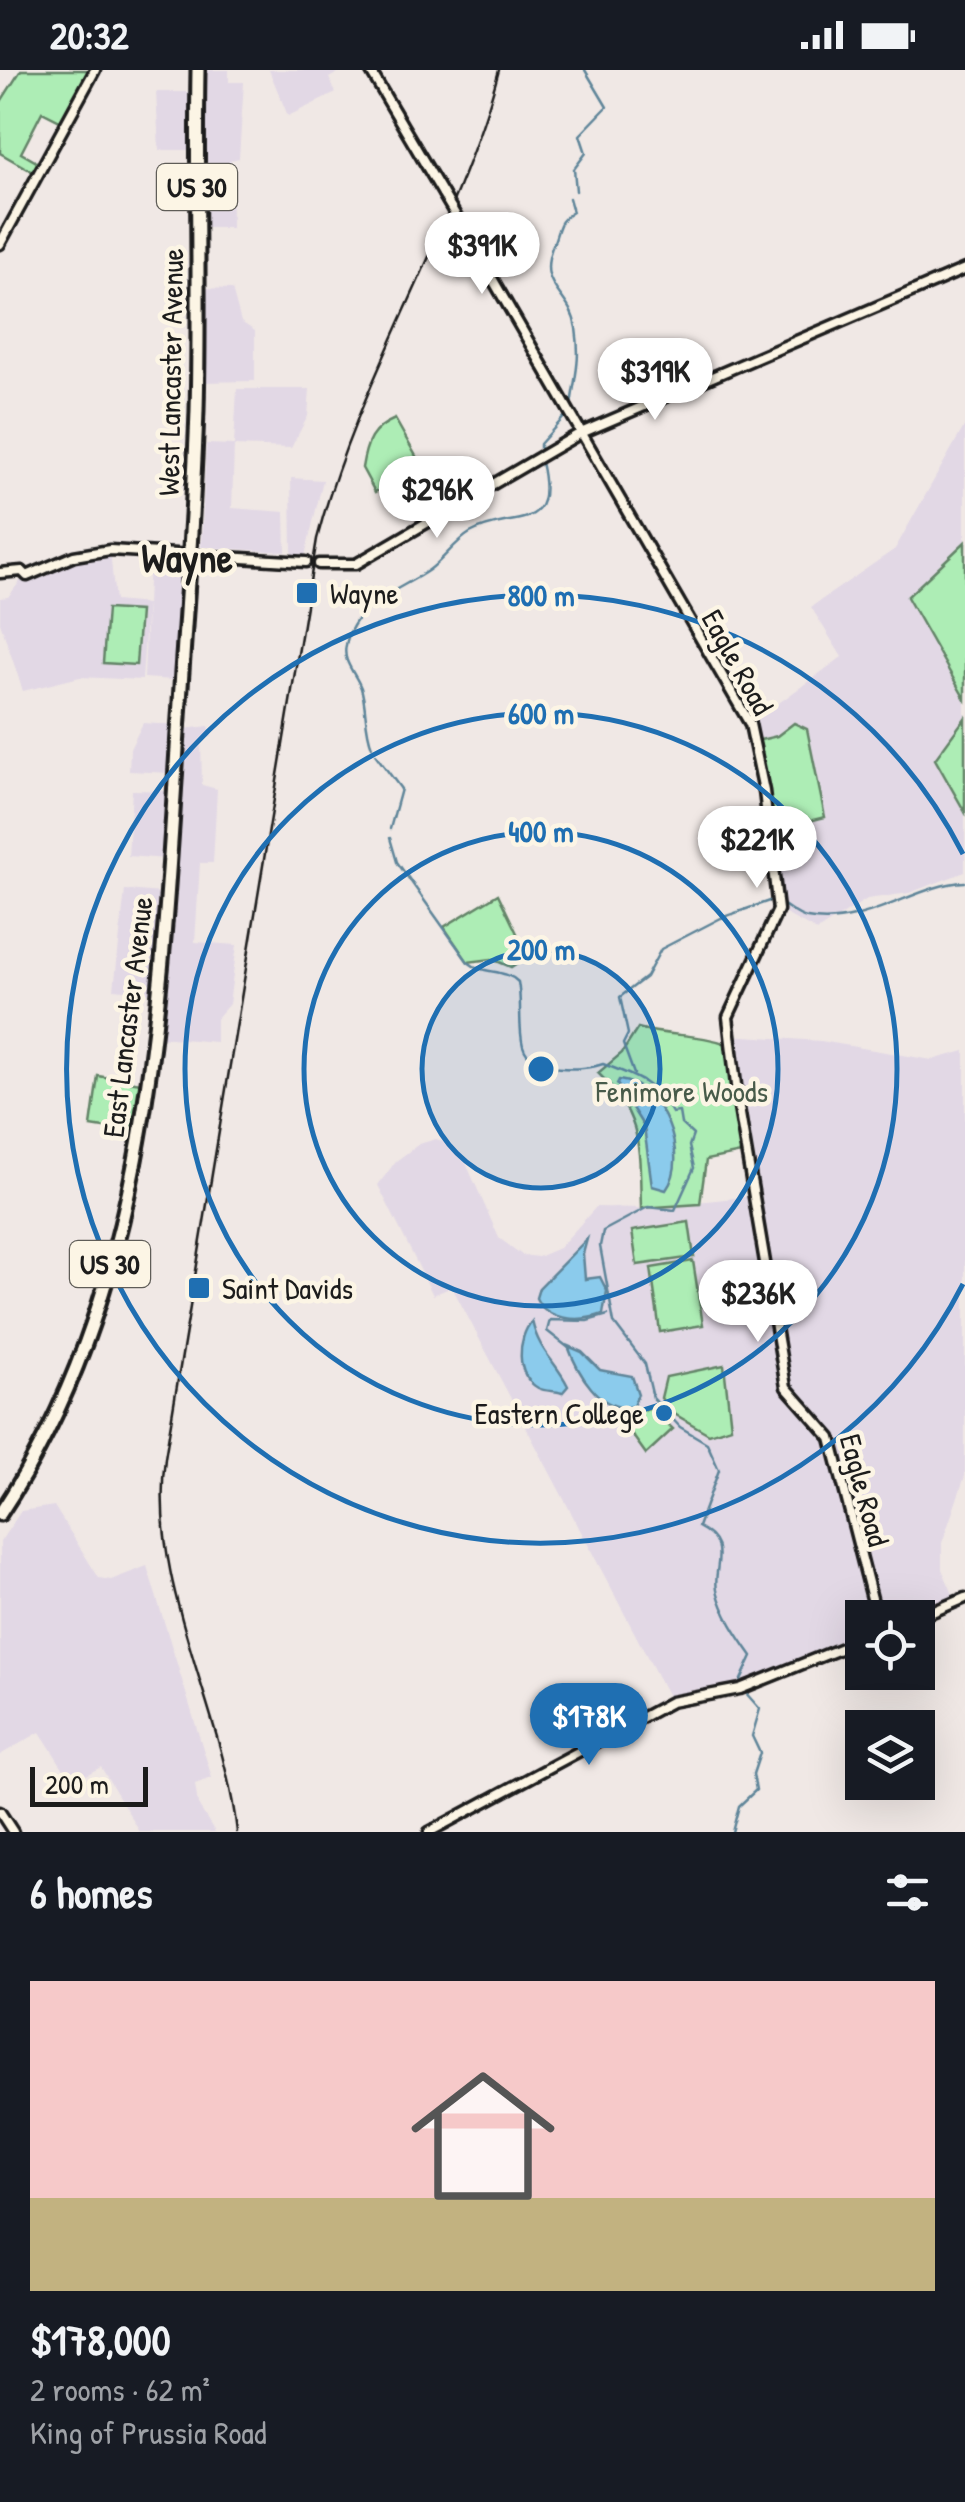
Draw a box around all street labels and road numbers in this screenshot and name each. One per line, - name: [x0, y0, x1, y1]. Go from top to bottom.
- road number: US 30: [157, 164, 237, 210]
- street label: West Lancaster Avenue: [148, 248, 192, 496]
- street label: Eagle Road: [693, 602, 783, 722]
- street label: East Lancaster Avenue: [92, 894, 162, 1140]
- road number: US 30: [70, 1241, 150, 1287]
- street label: Eagle Road: [831, 1430, 899, 1551]

